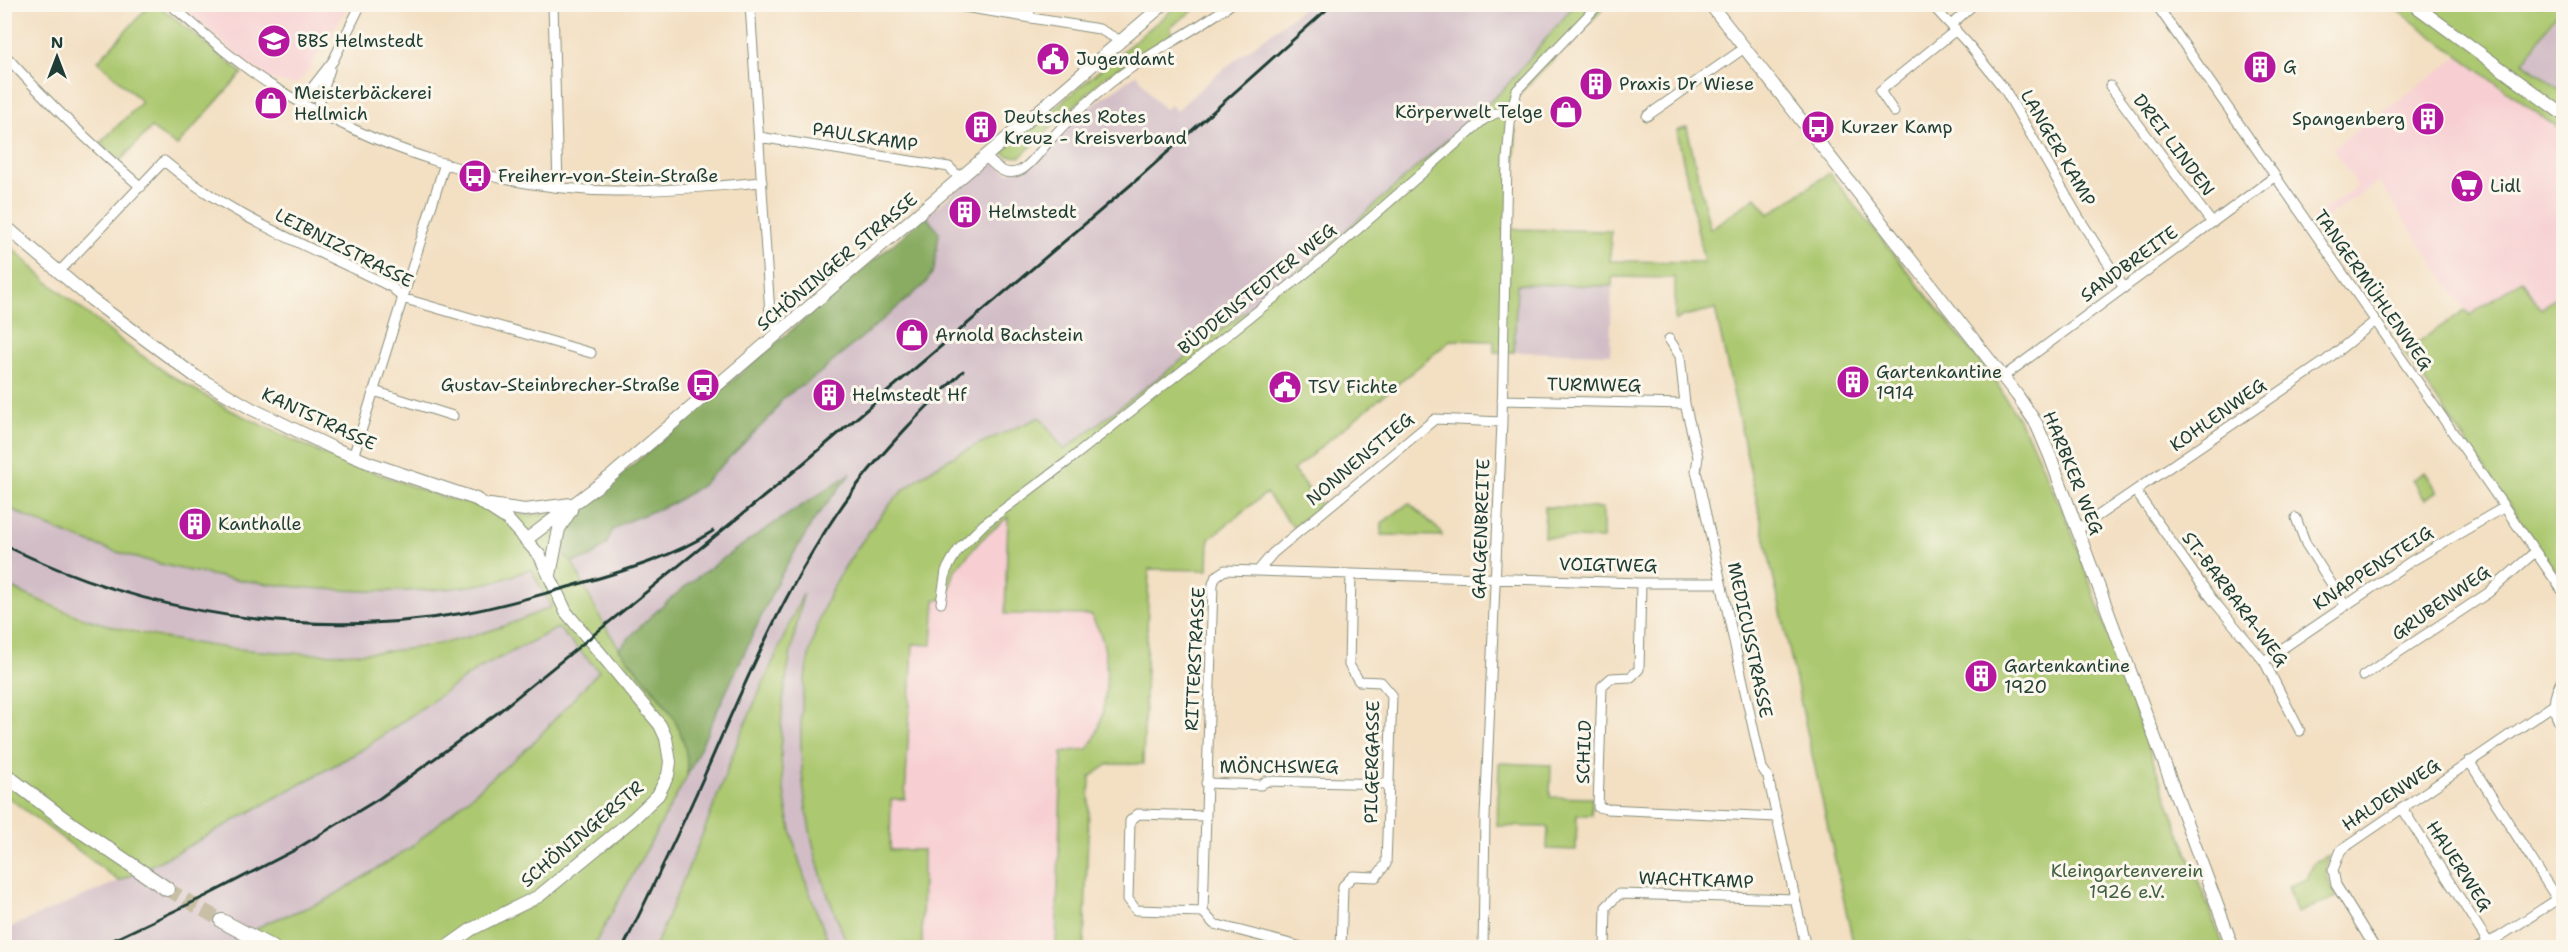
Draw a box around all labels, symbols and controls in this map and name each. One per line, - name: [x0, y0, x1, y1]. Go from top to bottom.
- school or university icon: BBS Helmstedt: [256, 23, 292, 59]
- north arrow: [27, 27, 87, 87]
- place label: BBS Helmstedt: [297, 29, 424, 53]
- text: N: [51, 32, 63, 53]
- public building icon: Jugendamt: [1035, 41, 1071, 77]
- place label: Jugendamt: [1076, 47, 1175, 71]
- building icon: G: [2242, 49, 2278, 85]
- place label: G: [2283, 55, 2297, 79]
- building icon: Praxis Dr Wiese: [1578, 66, 1614, 102]
- place label: Praxis Dr Wiese: [1619, 72, 1754, 96]
- place label: Meisterbäckerei Hellmich: [294, 81, 432, 126]
- shop icon: Meisterbäckerei Hellmich: [253, 85, 289, 121]
- street label: LANGER KAMP: [2015, 85, 2101, 211]
- street label: DREI LINDEN: [2128, 89, 2220, 201]
- shop icon: Körperwelt Telge: [1548, 94, 1584, 130]
- place label: Körperwelt Telge: [1395, 100, 1543, 124]
- building icon: Spangenberg: [2410, 101, 2446, 137]
- place label: Deutsches Rotes Kreuz - Kreisverband: [1004, 105, 1187, 150]
- place label: Spangenberg: [2292, 107, 2405, 131]
- building icon: Deutsches Rotes Kreuz - Kreisverband: [963, 109, 999, 145]
- bus stop icon: Kurzer Kamp: [1800, 109, 1836, 145]
- place label: Kurzer Kamp: [1841, 115, 1953, 139]
- street label: PAULSKAMP: [811, 117, 919, 157]
- bus stop icon: Freiherr-von-Stein-Straße: [457, 158, 493, 194]
- place label: Freiherr-von-Stein-Straße: [498, 164, 718, 188]
- supermarket icon: Lidl: [2449, 168, 2485, 204]
- place label: Lidl: [2490, 174, 2522, 198]
- street label: SCHÖNINGER STRASSE: [751, 188, 923, 336]
- building icon: Helmstedt: [947, 194, 983, 230]
- place label: Helmstedt: [988, 200, 1077, 224]
- street label: LEIBNIZSTRASSE: [271, 203, 417, 293]
- street label: TANGERMÜHLENWEG: [2308, 205, 2438, 375]
- street label: BÜDDENSTEDTER WEG: [1173, 217, 1341, 360]
- street label: SANDBREITE: [2075, 220, 2183, 308]
- shop icon: Arnold Bachstein: [894, 317, 930, 353]
- place label: Arnold Bachstein: [935, 323, 1083, 347]
- place label: Gartenkantine 1914: [1876, 360, 2002, 405]
- building icon: Gartenkantine 1914: [1835, 364, 1871, 400]
- bus stop icon: Gustav-Steinbrecher-Straße: [685, 367, 721, 403]
- public building icon: TSV Fichte: [1267, 369, 1303, 405]
- street label: TURMWEG: [1547, 372, 1642, 398]
- place label: Gustav-Steinbrecher-Straße: [441, 373, 680, 397]
- street label: KOHLENWEG: [2165, 373, 2271, 457]
- place label: TSV Fichte: [1308, 375, 1398, 399]
- building icon: Helmstedt Hf: [811, 377, 847, 413]
- street label: KANTSTRASSE: [258, 382, 380, 456]
- place label: Helmstedt Hf: [852, 383, 967, 407]
- street label: NONNENSTIEG: [1301, 407, 1419, 511]
- street label: HARBKER WEG: [2037, 408, 2109, 539]
- street label: GALGENBREITE: [1467, 458, 1495, 600]
- building icon: Kanthalle: [177, 506, 213, 542]
- place label: Kanthalle: [218, 512, 302, 536]
- street label: KNAPPENSTEIG: [2308, 520, 2438, 616]
- street label: ST.-BARBARA-WEG: [2176, 527, 2294, 672]
- street label: VOIGTWEG: [1559, 552, 1658, 578]
- street label: MEDICUSSTRASSE: [1722, 560, 1778, 720]
- street label: GRUBENWEG: [2387, 560, 2495, 646]
- street label: RITTERSTRASSE: [1179, 586, 1211, 732]
- place label: Gartenkantine 1920: [2004, 654, 2130, 699]
- building icon: Gartenkantine 1920: [1963, 658, 1999, 694]
- street label: PILGERGASSE: [1359, 700, 1385, 824]
- street label: SCHILD: [1571, 719, 1597, 784]
- street label: HALDENWEG: [2337, 753, 2445, 837]
- street label: MÖNCHSWEG: [1220, 755, 1339, 779]
- street label: SCHÖNINGERSTR: [515, 775, 649, 893]
- street label: HAUERWEG: [2421, 816, 2497, 916]
- park label: Kleingartenverein 1926 e.V.: [2051, 859, 2203, 904]
- street label: WACHTKAMP: [1638, 866, 1754, 894]

